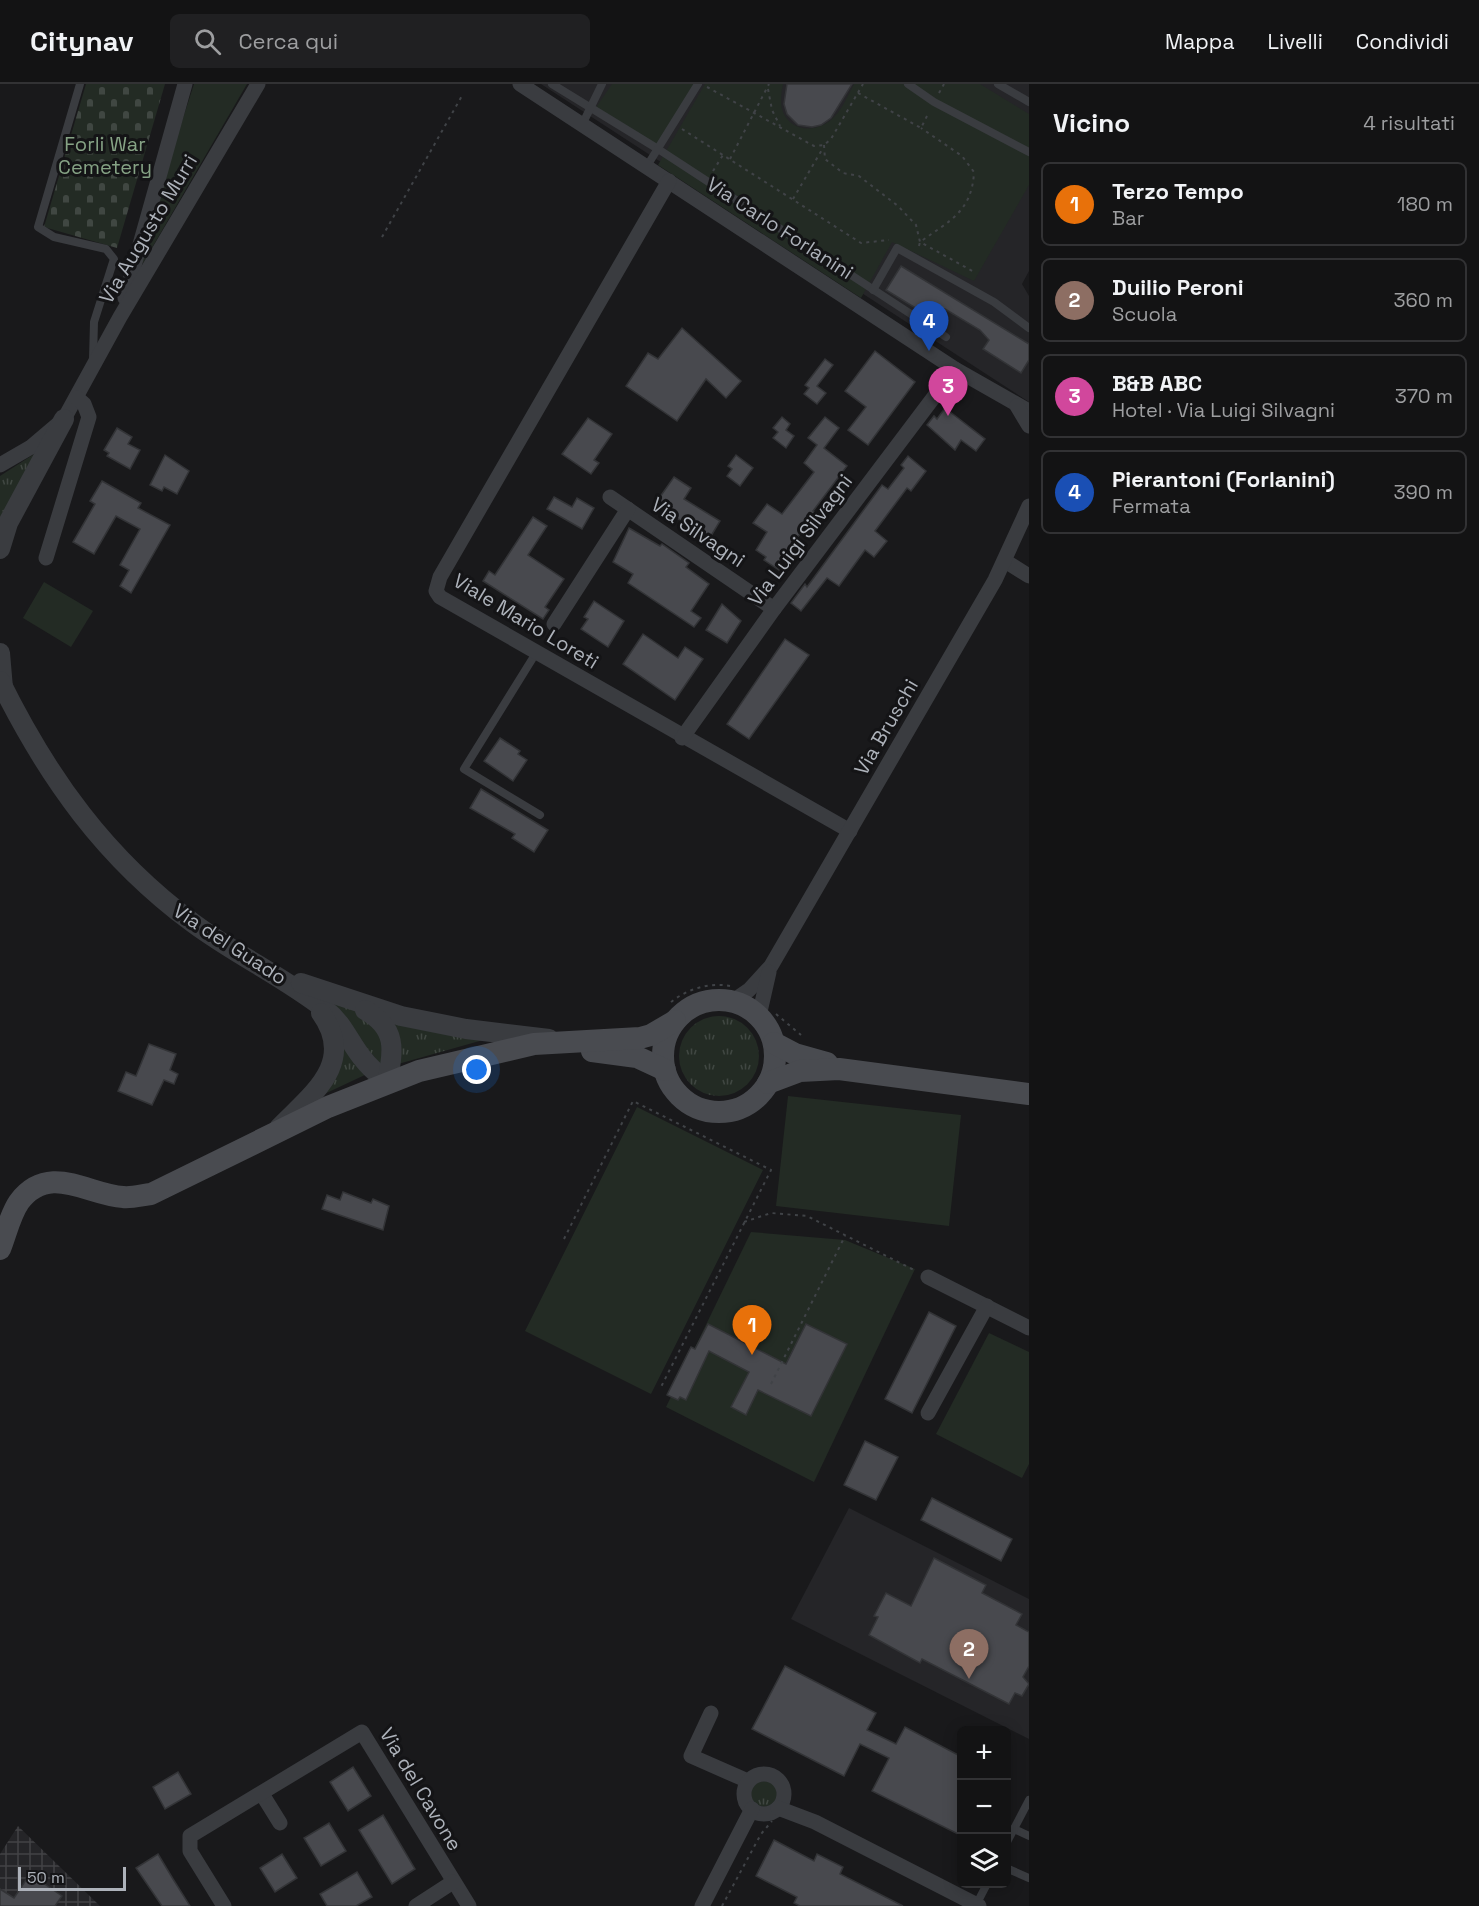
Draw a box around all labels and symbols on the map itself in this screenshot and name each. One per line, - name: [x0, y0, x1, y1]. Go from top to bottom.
- park label: Forli War Cemetery: [58, 131, 152, 180]
- street label: Via Augusto Murri: [93, 150, 203, 308]
- street label: Via Carlo Forlanini: [702, 171, 858, 285]
- pin: 4: [910, 302, 948, 351]
- pin: 3: [928, 366, 968, 416]
- street label: Via Luigi Silvagni: [742, 469, 858, 611]
- street label: Via Silvagni: [646, 491, 750, 573]
- street label: Viale Mario Loreti: [448, 567, 604, 675]
- street label: Via Bruschi: [848, 674, 924, 780]
- street label: Via del Guado: [168, 898, 292, 990]
- your location: [462, 1055, 491, 1084]
- pin: 1: [732, 1306, 771, 1355]
- pin: 2: [950, 1630, 988, 1679]
- street label: Via del Cavone: [374, 1723, 468, 1855]
- scale bar: [18, 1864, 126, 1892]

